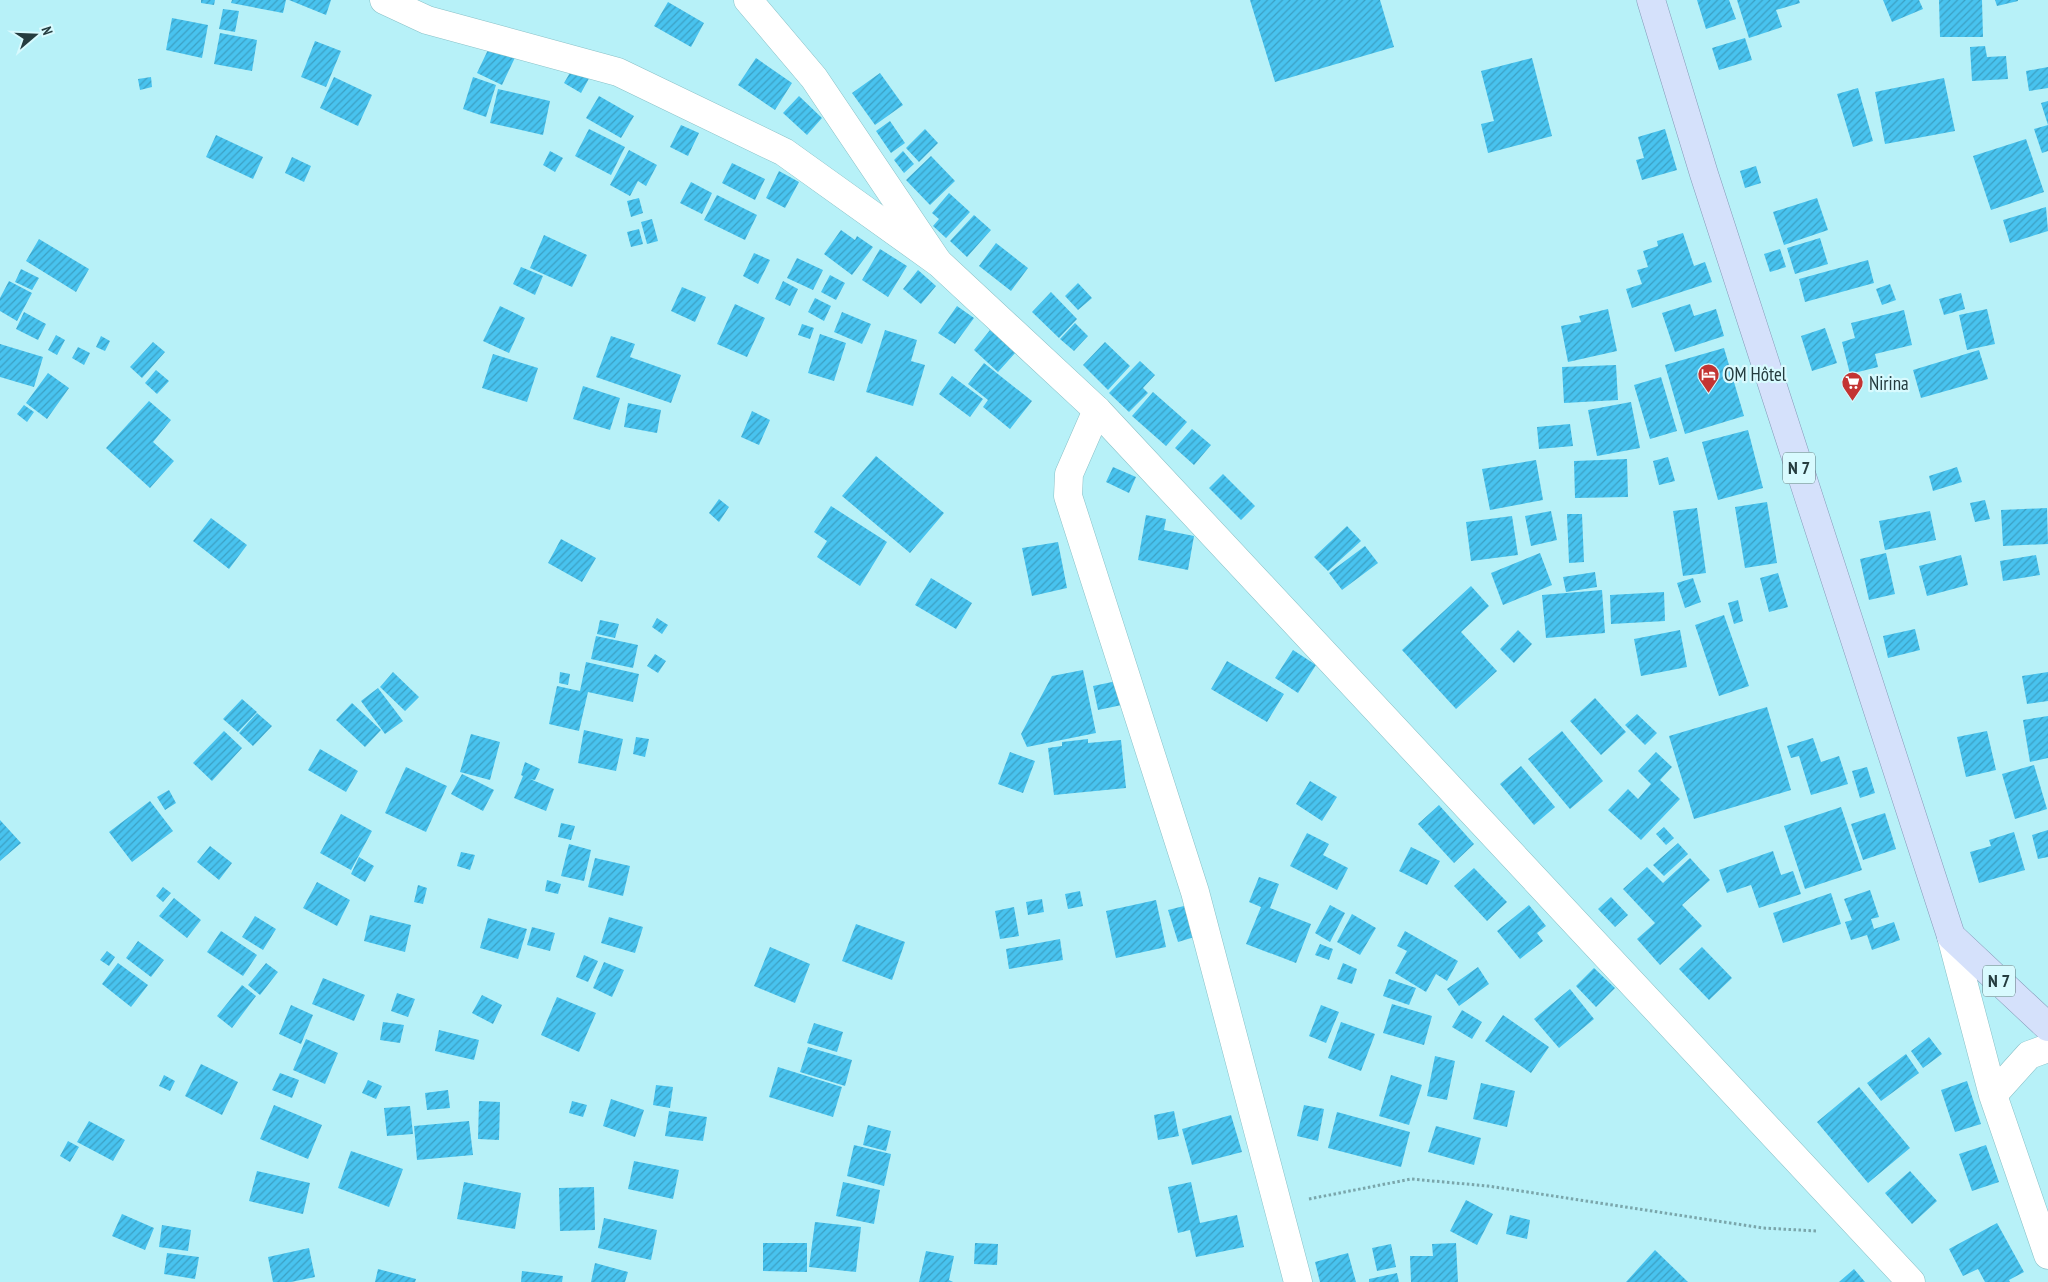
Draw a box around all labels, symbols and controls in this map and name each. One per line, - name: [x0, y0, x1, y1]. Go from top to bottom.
- north arrow: [10, 10, 60, 60]
- text: N: [38, 24, 57, 37]
- hotel icon: OM Hôtel: [1696, 362, 1720, 393]
- place label: OM Hôtel: [1724, 362, 1787, 386]
- supermarket icon: Nirina: [1841, 371, 1865, 402]
- place label: Nirina: [1869, 371, 1909, 395]
- road number: N 7: [1783, 452, 1815, 483]
- road number: N 7: [1983, 966, 2015, 996]

